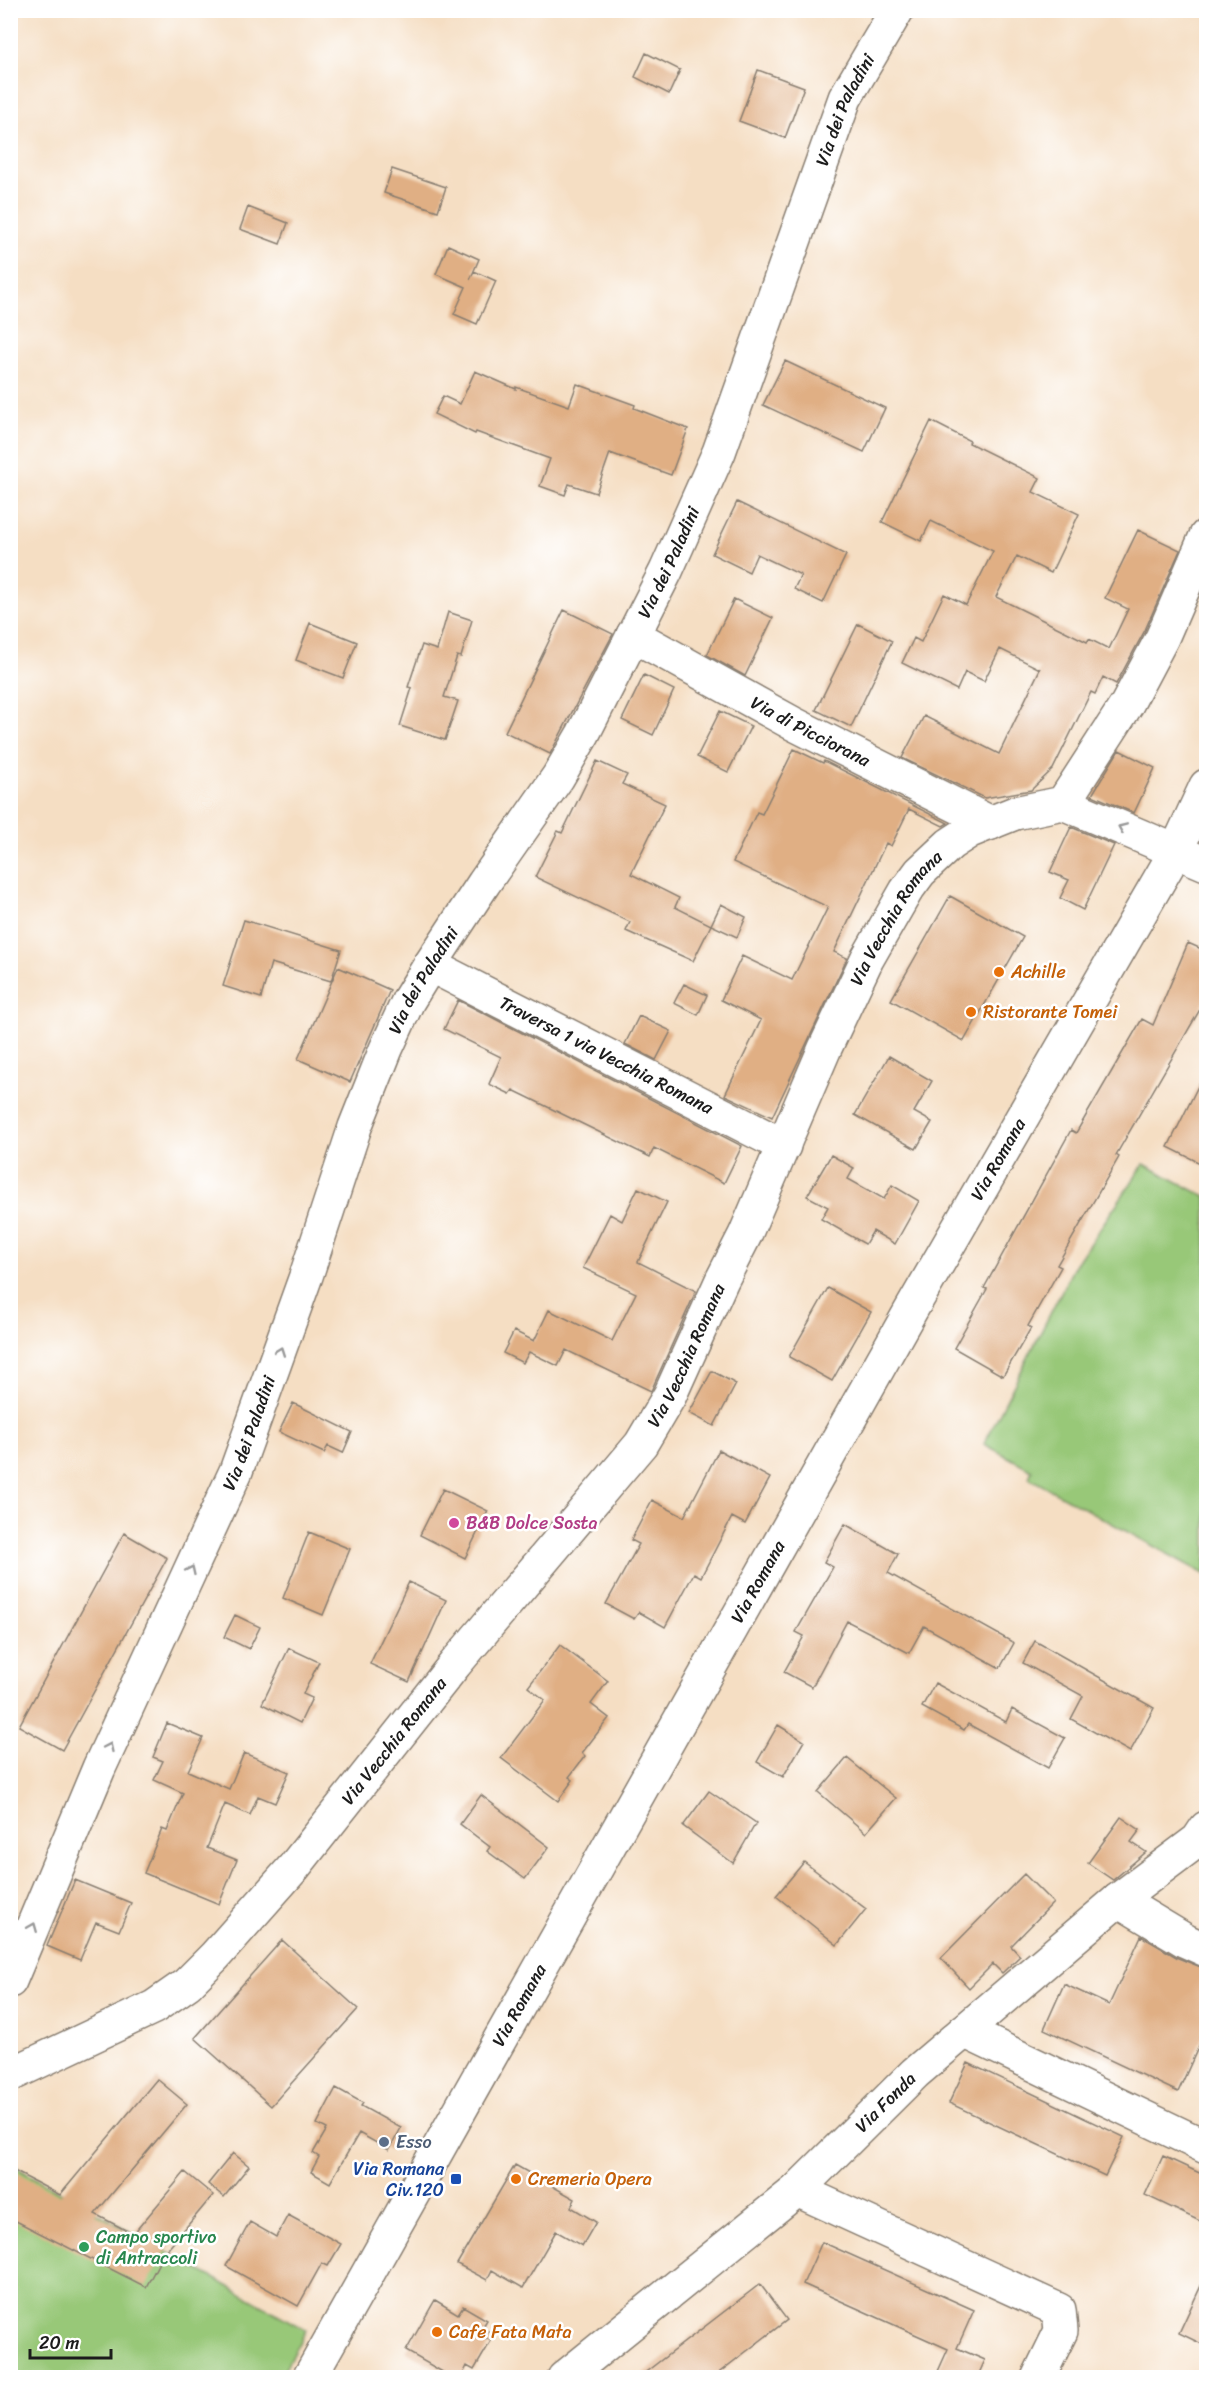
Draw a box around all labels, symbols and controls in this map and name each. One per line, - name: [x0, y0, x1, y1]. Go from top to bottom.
- street label: Via dei Paladini: [806, 47, 884, 171]
- street label: Via dei Paladini: [628, 500, 709, 624]
- street label: Via di Picciorana: [744, 687, 877, 776]
- one-way arrow: [1118, 823, 1129, 835]
- street label: Via Vecchia Romana: [841, 842, 951, 991]
- street label: Via dei Paladini: [379, 919, 468, 1039]
- place label: Achille: [1010, 956, 1066, 988]
- marker: Achille: [992, 965, 1006, 979]
- street label: Traversa 1 via Vecchia Romana: [494, 987, 720, 1124]
- place label: Ristorante Tomei: [983, 996, 1118, 1028]
- marker: Ristorante Tomei: [964, 1005, 978, 1019]
- street label: Via Romana: [961, 1111, 1035, 1207]
- street label: Via Vecchia Romana: [638, 1277, 735, 1434]
- one-way arrow: [272, 1346, 285, 1357]
- street label: Via dei Paladini: [213, 1370, 285, 1496]
- place label: B&B Dolce Sosta: [466, 1507, 597, 1539]
- marker: B&B Dolce Sosta: [447, 1516, 461, 1530]
- street label: Via Romana: [722, 1534, 795, 1629]
- one-way arrow: [183, 1566, 195, 1577]
- street label: Via Vecchia Romana: [333, 1669, 456, 1812]
- one-way arrow: [101, 1743, 113, 1754]
- one-way arrow: [26, 1922, 38, 1933]
- street label: Via Romana: [483, 1957, 556, 2053]
- street label: Via Fonda: [847, 2064, 924, 2141]
- place label: Esso: [396, 2126, 432, 2158]
- marker: Esso: [377, 2135, 391, 2149]
- place label: Via Romana Civ.120: [353, 2153, 445, 2206]
- place label: Cremeria Opera: [528, 2163, 652, 2195]
- marker: Via Romana Civ.120: [449, 2172, 463, 2186]
- marker: Cremeria Opera: [509, 2172, 523, 2186]
- place label: Campo sportivo di Antraccoli: [96, 2221, 216, 2274]
- marker: Campo sportivo di Antraccoli: [77, 2240, 91, 2254]
- place label: Cafe Fata Mata: [449, 2316, 571, 2348]
- scale bar: [30, 2322, 111, 2360]
- marker: Cafe Fata Mata: [430, 2325, 444, 2339]
- text: 20 m: [39, 2327, 79, 2359]

